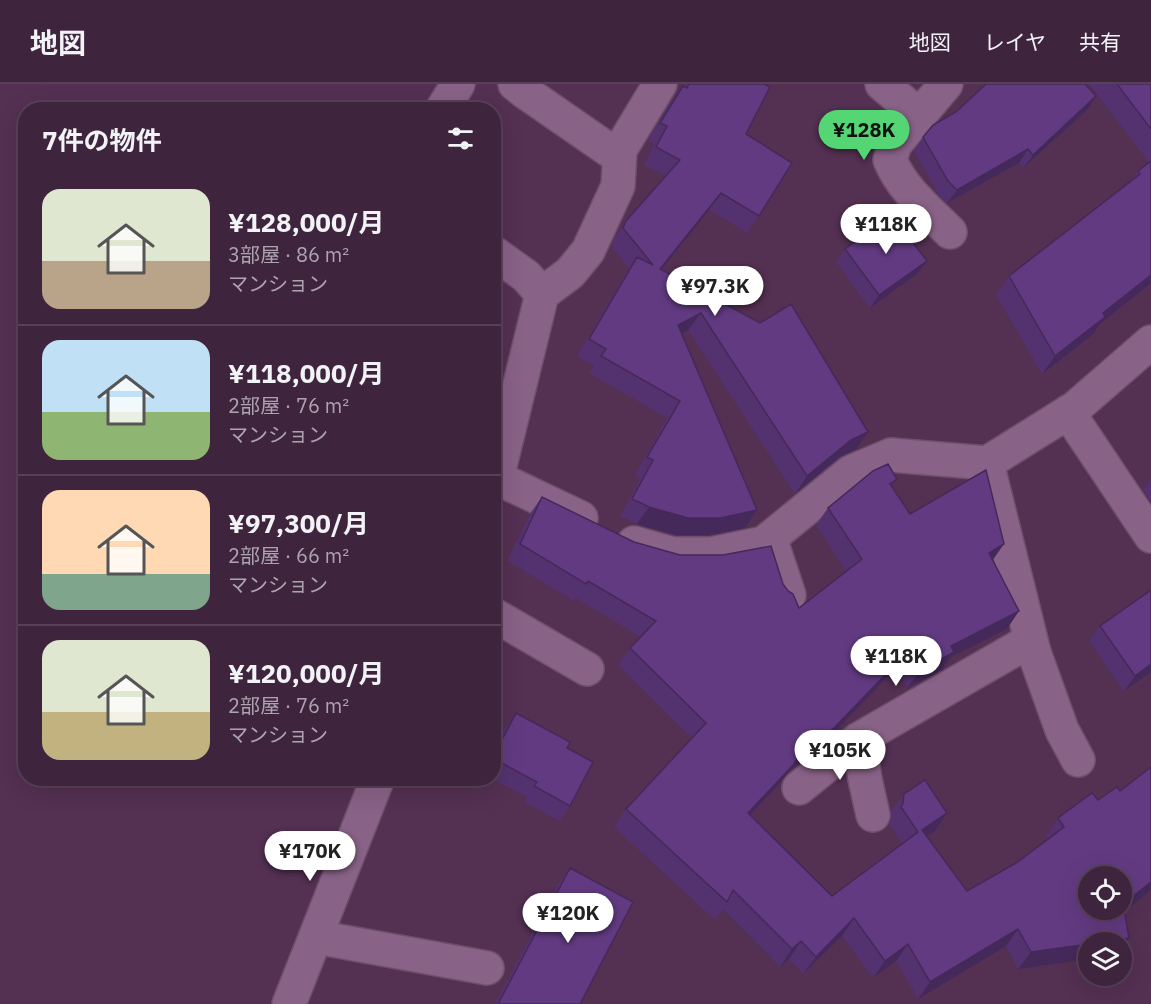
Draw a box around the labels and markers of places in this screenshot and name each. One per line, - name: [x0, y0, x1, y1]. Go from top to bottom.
- pin: ¥128K: [822, 110, 906, 161]
- pin: ¥118K: [844, 204, 928, 255]
- pin: ¥97.3K: [666, 266, 764, 317]
- pin: ¥118K: [854, 636, 938, 687]
- pin: ¥105K: [798, 730, 882, 781]
- pin: ¥170K: [268, 831, 352, 882]
- pin: ¥120K: [526, 893, 610, 944]

